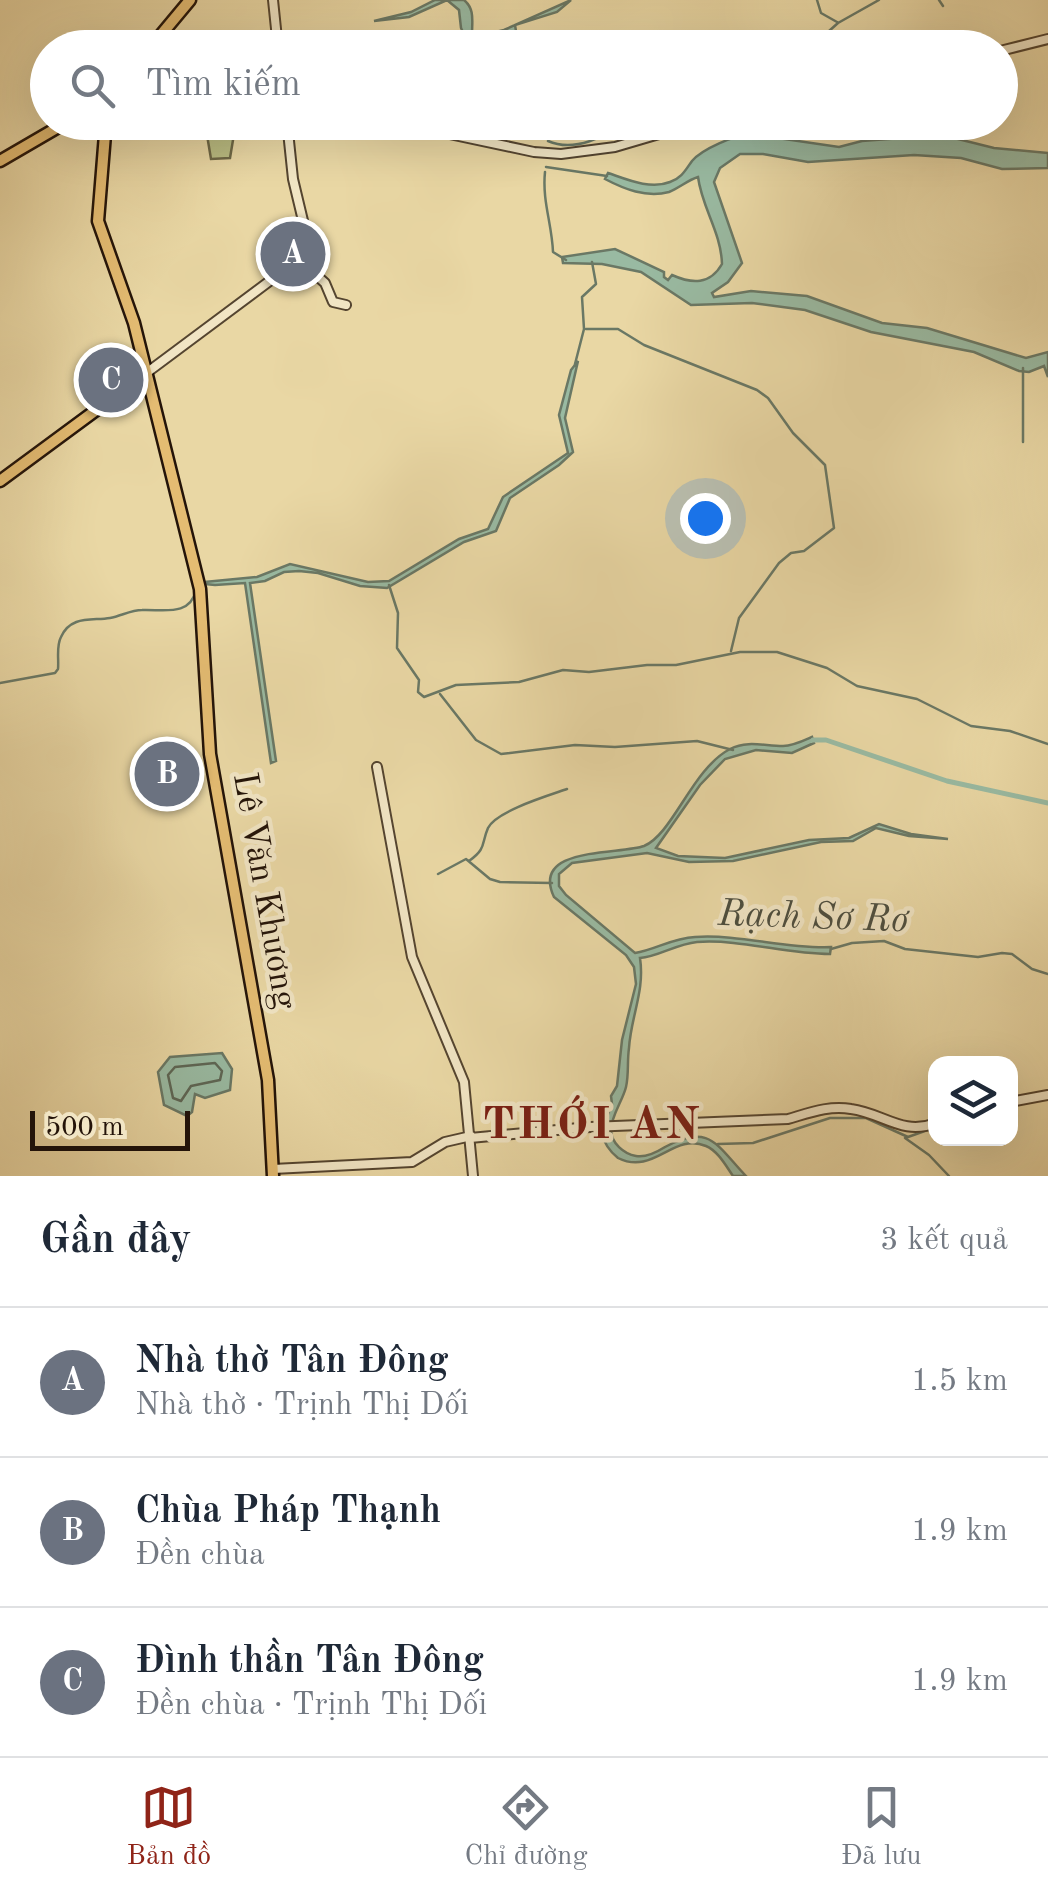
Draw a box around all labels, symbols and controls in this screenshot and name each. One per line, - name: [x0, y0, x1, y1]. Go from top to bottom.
- search box: [30, 30, 1018, 140]
- icon: search: [65, 58, 120, 113]
- text: Tìm kiếm: [145, 66, 301, 104]
- pin: A: [260, 216, 326, 292]
- pin: C: [78, 342, 144, 418]
- your location: [680, 493, 731, 544]
- pin: B: [134, 736, 200, 812]
- street label: Lê Văn Khương: [226, 770, 302, 1012]
- water label: Rạch Sơ Rơ: [716, 896, 910, 940]
- map controls: [928, 1056, 1018, 1146]
- button: layers: [928, 1056, 1018, 1146]
- district label: THỚI AN: [482, 1095, 702, 1149]
- scale bar: [30, 1106, 190, 1150]
- text: 500 m: [45, 1114, 124, 1142]
- text: Gần đây: [40, 1220, 191, 1262]
- text: 3 kết quả: [880, 1225, 1008, 1257]
- text: Nhà thờ Tân Đông: [135, 1343, 449, 1381]
- text: A: [60, 1366, 85, 1398]
- text: 1.5 km: [911, 1366, 1008, 1398]
- text: Nhà thờ · Trịnh Thị Dối: [135, 1390, 469, 1422]
- text: Chùa Pháp Thạnh: [135, 1493, 441, 1531]
- text: B: [61, 1516, 84, 1548]
- text: 1.9 km: [911, 1516, 1008, 1548]
- text: Đền chùa: [135, 1540, 265, 1572]
- text: Đình thần Tân Đông: [135, 1643, 484, 1681]
- text: C: [62, 1666, 83, 1698]
- text: 1.9 km: [911, 1666, 1008, 1698]
- text: Đền chùa · Trịnh Thị Dối: [135, 1690, 487, 1722]
- tab: Bản đồ: [127, 1780, 211, 1875]
- tab: Chỉ đường: [464, 1780, 588, 1875]
- tab: Đã lưu: [841, 1780, 921, 1875]

